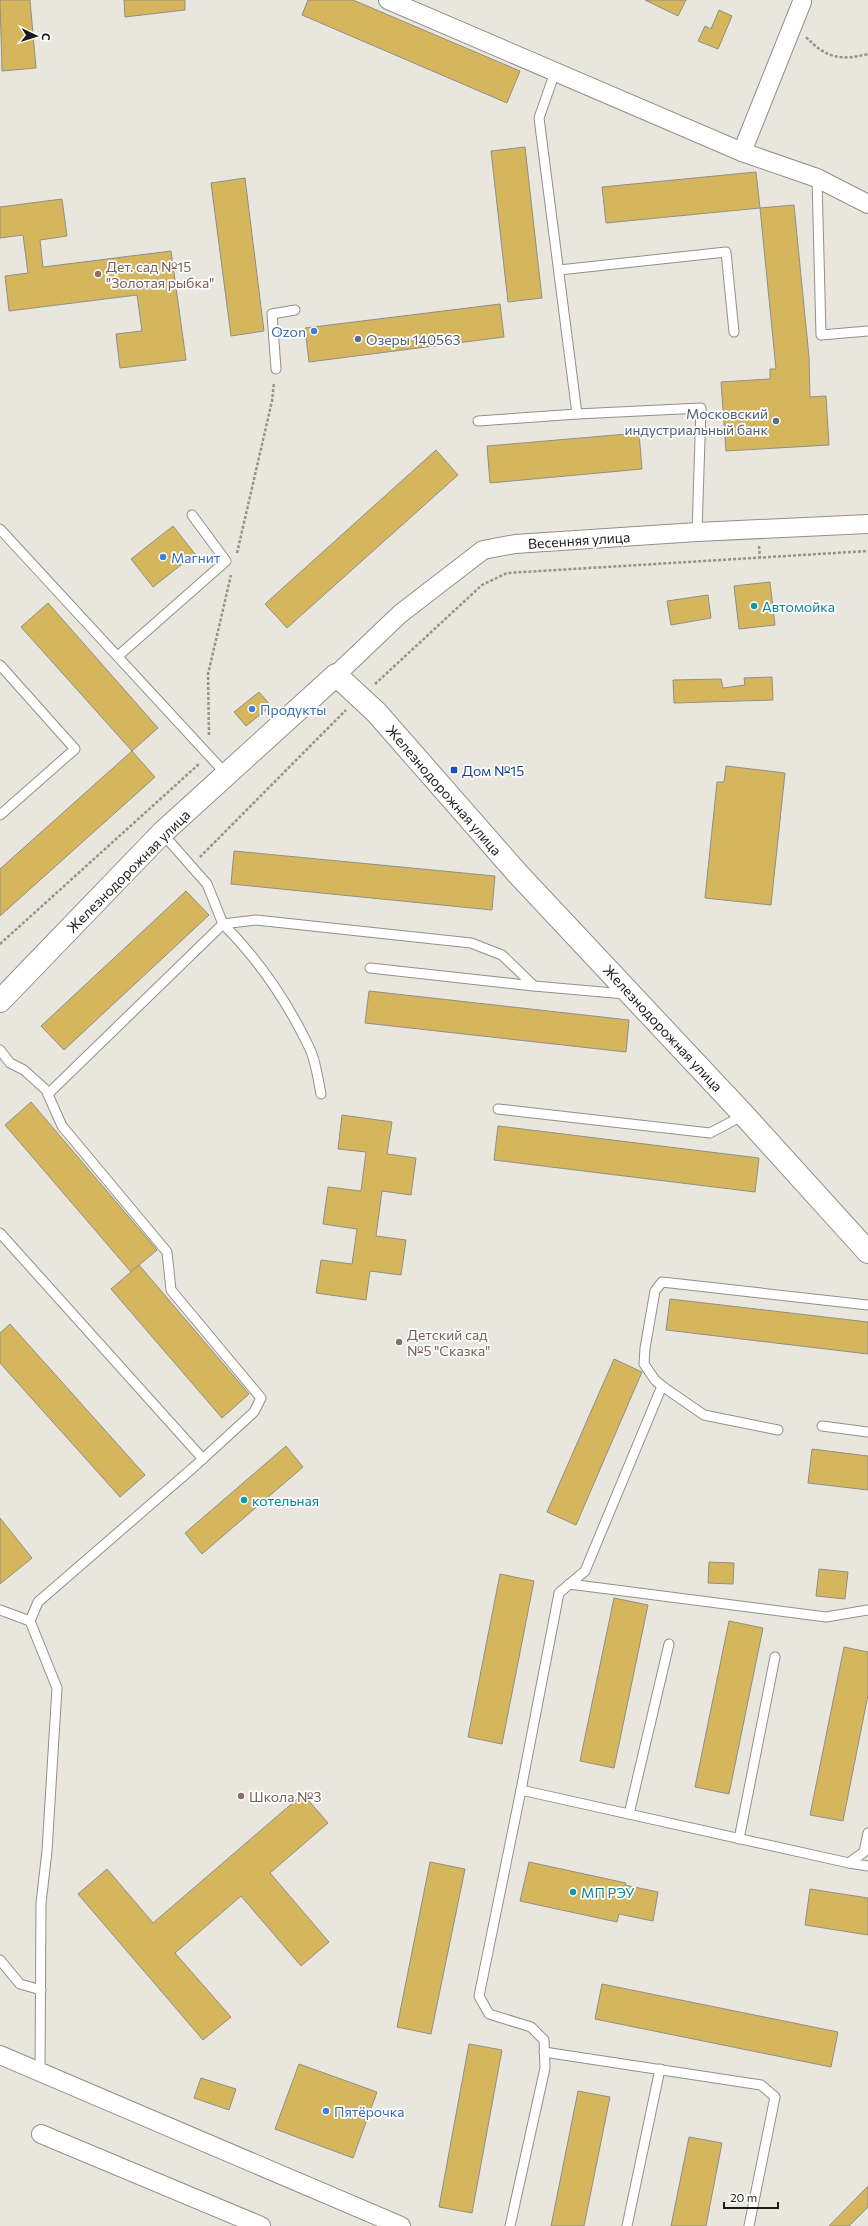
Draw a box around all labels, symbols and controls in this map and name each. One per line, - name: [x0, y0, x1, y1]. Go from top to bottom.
- north arrow: [16, 16, 56, 56]
- text: С: [40, 33, 53, 41]
- place label: Дет. сад №15 "Золотая рыбка": [106, 258, 215, 291]
- marker: Дет. сад №15 "Золотая рыбка": [93, 269, 103, 279]
- place label: Ozon: [271, 323, 306, 340]
- marker: Ozon: [309, 326, 319, 336]
- place label: Озеры 140563: [366, 331, 461, 348]
- marker: Озеры 140563: [353, 334, 363, 344]
- place label: Московский индустриальный банк: [625, 405, 769, 438]
- marker: Московский индустриальный банк: [771, 416, 781, 426]
- street label: Весенняя улица: [527, 528, 631, 552]
- place label: Магнит: [171, 549, 221, 566]
- marker: Магнит: [158, 552, 168, 562]
- place label: Автомойка: [762, 598, 835, 615]
- marker: Автомойка: [749, 601, 759, 611]
- place label: Продукты: [260, 701, 326, 718]
- marker: Продукты: [247, 704, 257, 714]
- street label: Железнодорожная улица: [383, 721, 505, 859]
- place label: Дом №15: [462, 762, 524, 779]
- marker: Дом №15: [449, 765, 459, 775]
- street label: Железнодорожная улица: [63, 806, 193, 936]
- street label: Железнодорожная улица: [600, 961, 726, 1095]
- place label: Детский сад №5 "Сказка": [407, 1326, 490, 1359]
- marker: Детский сад №5 "Сказка": [394, 1337, 404, 1347]
- place label: котельная: [252, 1492, 319, 1509]
- marker: котельная: [239, 1495, 249, 1505]
- place label: Школа №3: [249, 1788, 322, 1805]
- marker: Школа №3: [236, 1791, 246, 1801]
- place label: МП РЭУ: [581, 1884, 635, 1901]
- marker: МП РЭУ: [568, 1887, 578, 1897]
- place label: Пятёрочка: [334, 2103, 404, 2120]
- marker: Пятёрочка: [321, 2106, 331, 2116]
- scale bar: [724, 2184, 778, 2210]
- text: 20 m: [730, 2190, 757, 2204]

